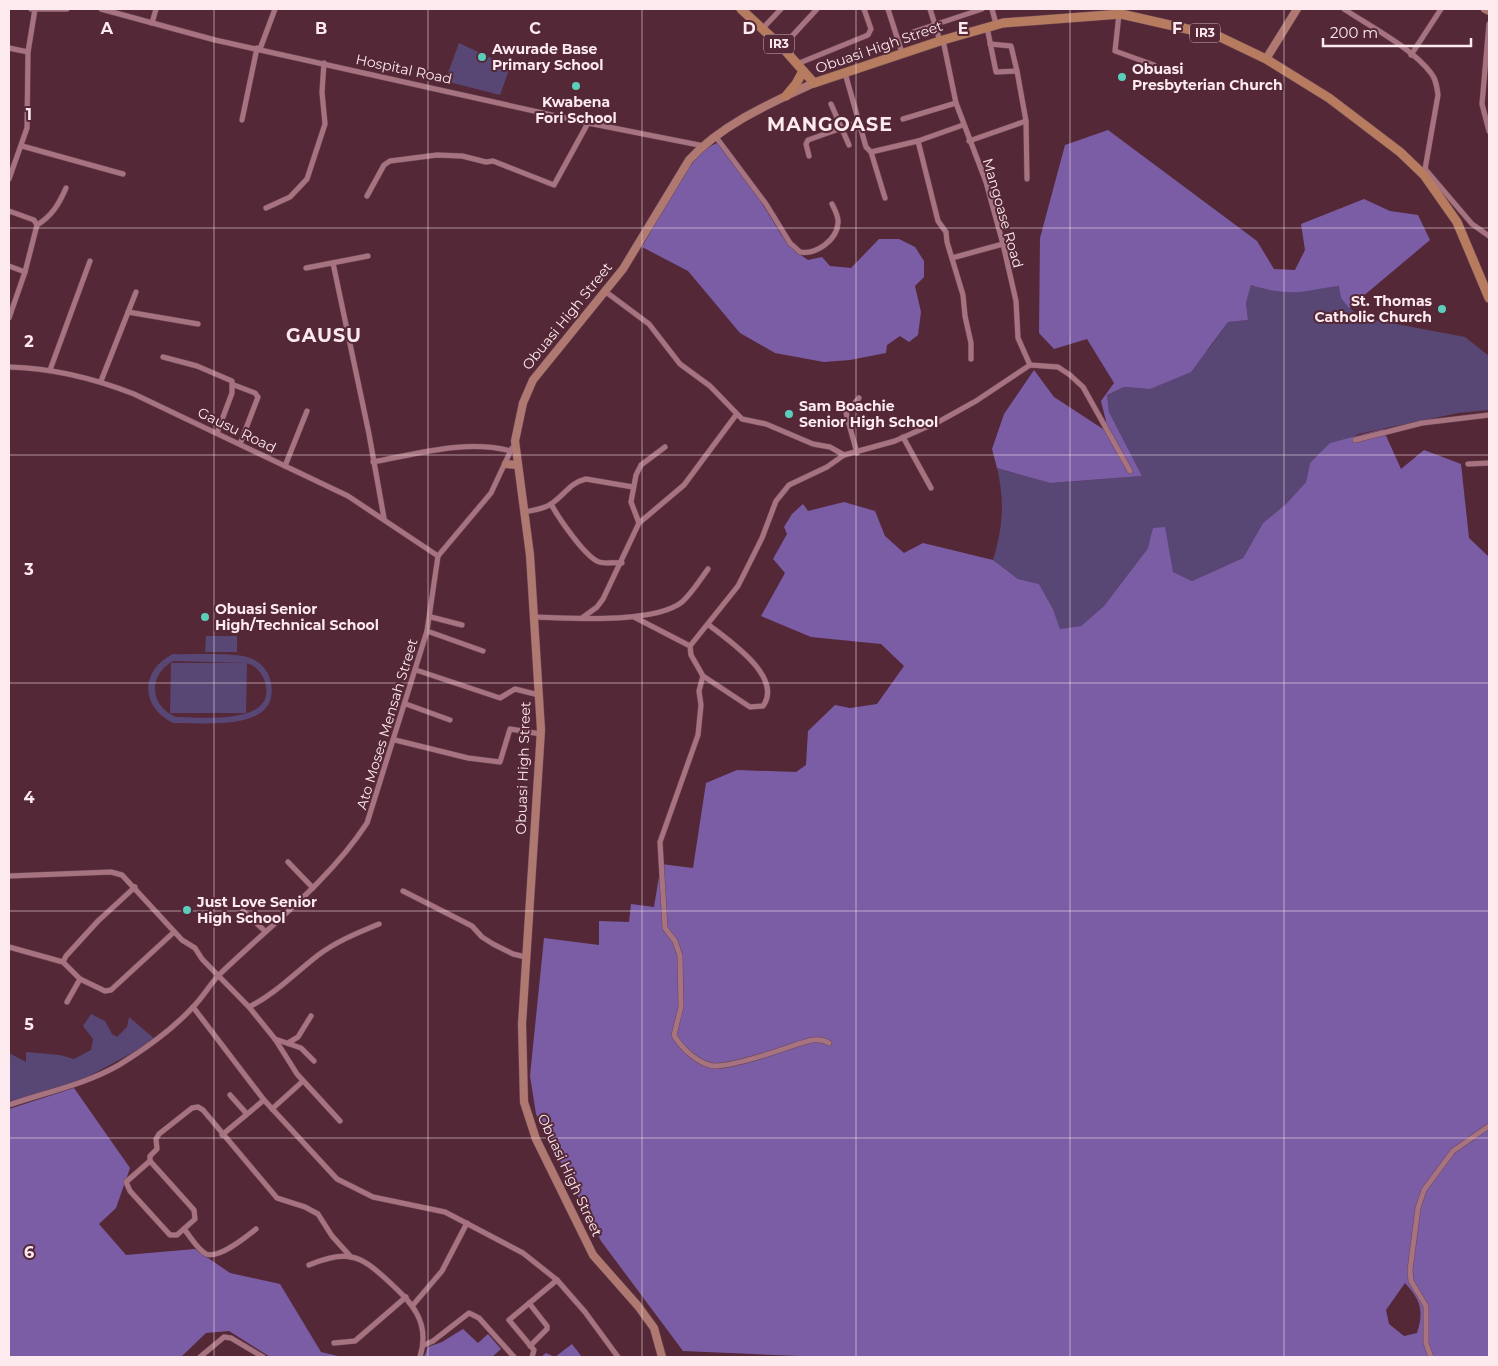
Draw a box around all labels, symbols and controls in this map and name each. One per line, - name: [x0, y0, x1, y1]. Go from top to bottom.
- scale bar: [1323, 15, 1470, 47]
- street label: Obuasi High Street: [813, 17, 945, 77]
- text: A: [100, 19, 114, 38]
- text: B: [315, 19, 327, 38]
- text: C: [529, 19, 541, 38]
- text: D: [742, 19, 756, 38]
- text: E: [958, 19, 968, 38]
- text: F: [1172, 19, 1182, 38]
- road number: IR3: [1190, 23, 1220, 42]
- text: 200 m: [1330, 23, 1378, 42]
- road number: IR3: [764, 34, 794, 54]
- place label: Awurade Base Primary School: [491, 40, 603, 74]
- street label: Hospital Road: [354, 50, 454, 88]
- marker: Awurade Base Primary School: [476, 51, 488, 63]
- place label: Obuasi Presbyterian Church: [1132, 60, 1283, 94]
- marker: Obuasi Presbyterian Church: [1116, 71, 1128, 83]
- marker: Kwabena Fori School: [570, 80, 582, 92]
- place label: Kwabena Fori School: [535, 93, 617, 127]
- text: 1: [26, 105, 32, 124]
- district label: MANGOASE: [767, 113, 893, 136]
- street label: Mangoase Road: [979, 156, 1027, 270]
- street label: Obuasi High Street: [518, 258, 616, 373]
- place label: St. Thomas Catholic Church: [1314, 292, 1433, 326]
- marker: St. Thomas Catholic Church: [1436, 303, 1448, 315]
- district label: GAUSU: [286, 324, 362, 347]
- text: 2: [24, 332, 34, 351]
- place label: Sam Boachie Senior High School: [799, 397, 938, 431]
- street label: Gausu Road: [195, 403, 279, 457]
- marker: Sam Boachie Senior High School: [783, 408, 795, 420]
- text: 3: [23, 560, 34, 579]
- place label: Obuasi Senior High/Technical School: [215, 600, 379, 634]
- marker: Obuasi Senior High/Technical School: [199, 611, 211, 623]
- street label: Ato Moses Mensah Street: [352, 636, 422, 812]
- street label: Obuasi High Street: [512, 701, 534, 835]
- text: 4: [23, 788, 35, 807]
- place label: Just Love Senior High School: [196, 893, 317, 927]
- marker: Just Love Senior High School: [181, 904, 193, 916]
- text: 5: [24, 1015, 34, 1034]
- street label: Obuasi High Street: [534, 1111, 606, 1240]
- text: 6: [24, 1243, 34, 1262]

